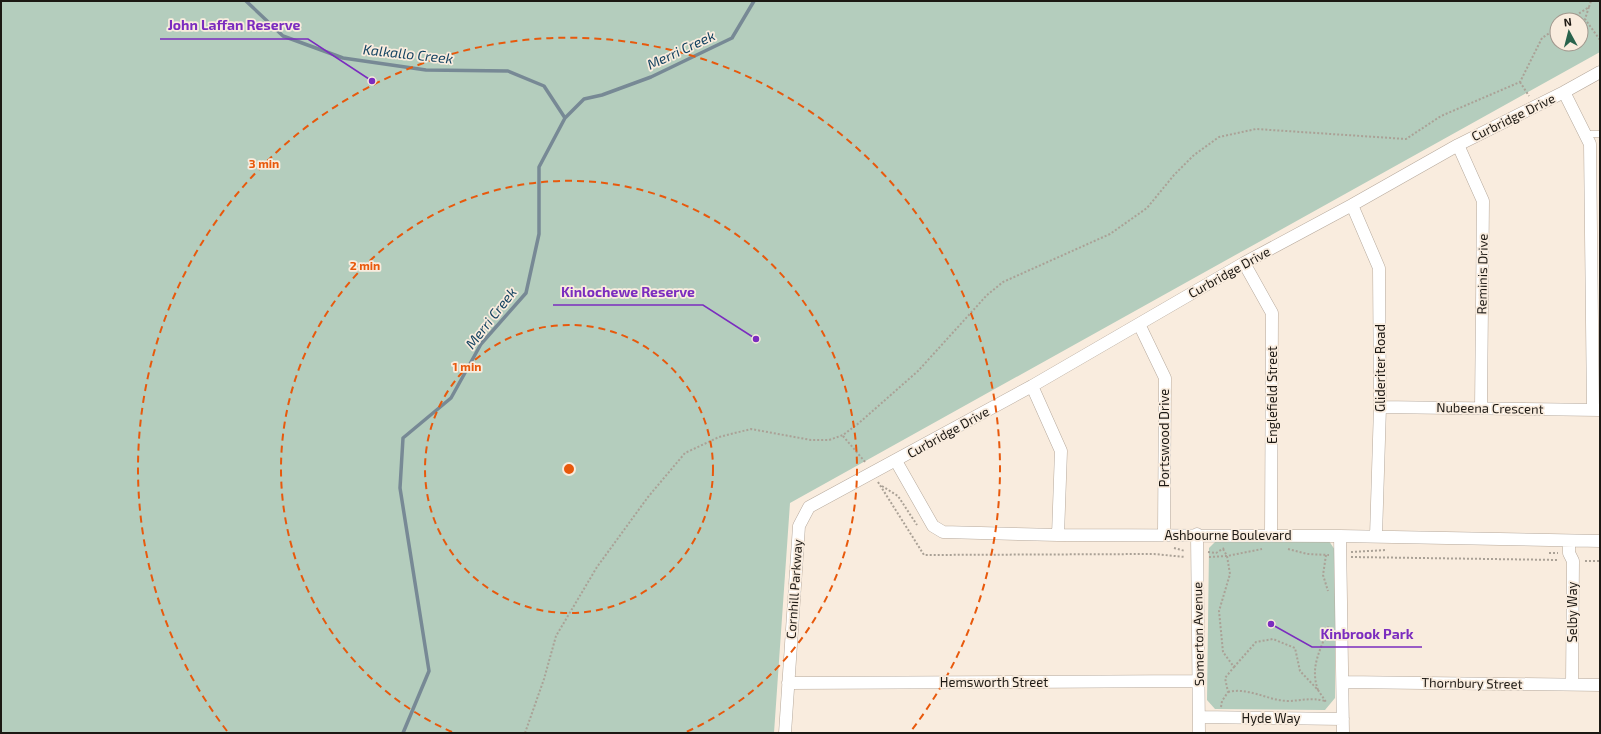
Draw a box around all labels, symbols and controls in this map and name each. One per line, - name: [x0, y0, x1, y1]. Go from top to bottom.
- north arrow: [1549, 12, 1589, 52]
- callout: John Laffan Reserve: [160, 13, 308, 39]
- text: N: [1563, 15, 1573, 29]
- text: John Laffan Reserve: [168, 16, 300, 33]
- water label: Merri Creek: [644, 26, 718, 73]
- water label: Kalkallo Creek: [362, 40, 454, 67]
- street label: Curbridge Drive: [1468, 90, 1558, 144]
- text: 3 min: [249, 156, 279, 170]
- street label: Reminis Drive: [1473, 234, 1491, 314]
- street label: Curbridge Drive: [1185, 243, 1273, 301]
- text: 2 min: [350, 258, 380, 272]
- callout: Kinlochewe Reserve: [553, 279, 703, 305]
- text: Kinlochewe Reserve: [561, 283, 695, 300]
- water label: Merri Creek: [461, 284, 520, 352]
- street label: Glideriter Road: [1372, 324, 1388, 412]
- street label: Englefield Street: [1264, 346, 1280, 444]
- text: 1 min: [453, 359, 481, 373]
- street label: Portswood Drive: [1156, 389, 1172, 487]
- street label: Nubeena Crescent: [1436, 399, 1544, 417]
- street label: Curbridge Drive: [904, 403, 992, 461]
- centre of rings: [562, 462, 576, 476]
- street label: Ashbourne Boulevard: [1164, 527, 1292, 543]
- street label: Cornhill Parkway: [783, 538, 805, 639]
- street label: Selby Way: [1564, 581, 1580, 642]
- street label: Somerton Avenue: [1189, 582, 1207, 686]
- callout: Kinbrook Park: [1312, 621, 1422, 647]
- text: Kinbrook Park: [1320, 625, 1414, 642]
- street label: Hemsworth Street: [940, 674, 1048, 690]
- street label: Thornbury Street: [1421, 674, 1523, 692]
- street label: Hyde Way: [1242, 710, 1301, 726]

